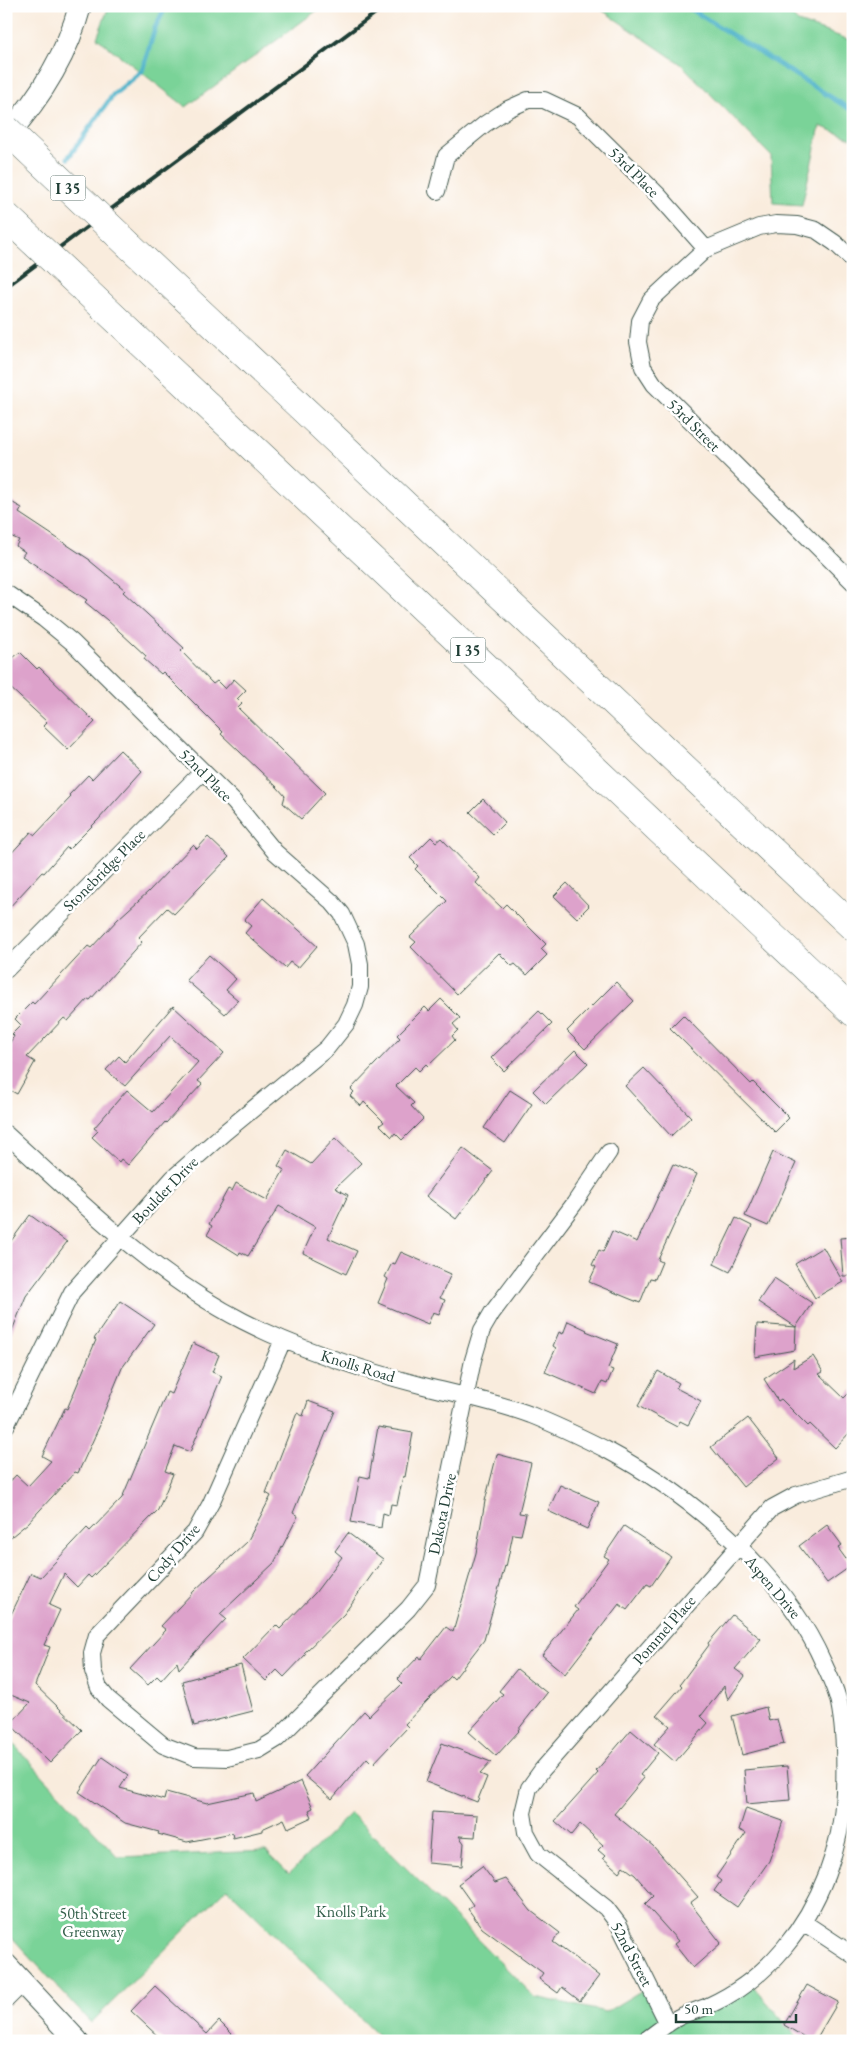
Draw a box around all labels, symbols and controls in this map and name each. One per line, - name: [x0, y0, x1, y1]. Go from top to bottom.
- street label: 53rd Place: [604, 142, 664, 202]
- road number: I 35: [50, 176, 86, 200]
- street label: 53rd Street: [663, 394, 725, 456]
- road number: I 35: [450, 638, 486, 662]
- street label: 52nd Place: [175, 744, 237, 806]
- street label: Stonebridge Place: [58, 824, 150, 916]
- street label: Boulder Drive: [127, 1152, 203, 1228]
- street label: Knolls Road: [318, 1345, 399, 1387]
- street label: Dakota Drive: [423, 1471, 461, 1557]
- street label: Cody Drive: [142, 1519, 204, 1587]
- street label: Aspen Drive: [740, 1550, 806, 1623]
- street label: Pommel Place: [628, 1591, 700, 1669]
- park label: Knolls Park: [316, 1901, 387, 1922]
- park label: 50th Street Greenway: [60, 1903, 126, 1942]
- street label: 52nd Street: [606, 1918, 658, 1990]
- scale bar: [676, 1992, 796, 2024]
- text: 50 m: [684, 1999, 713, 2018]

